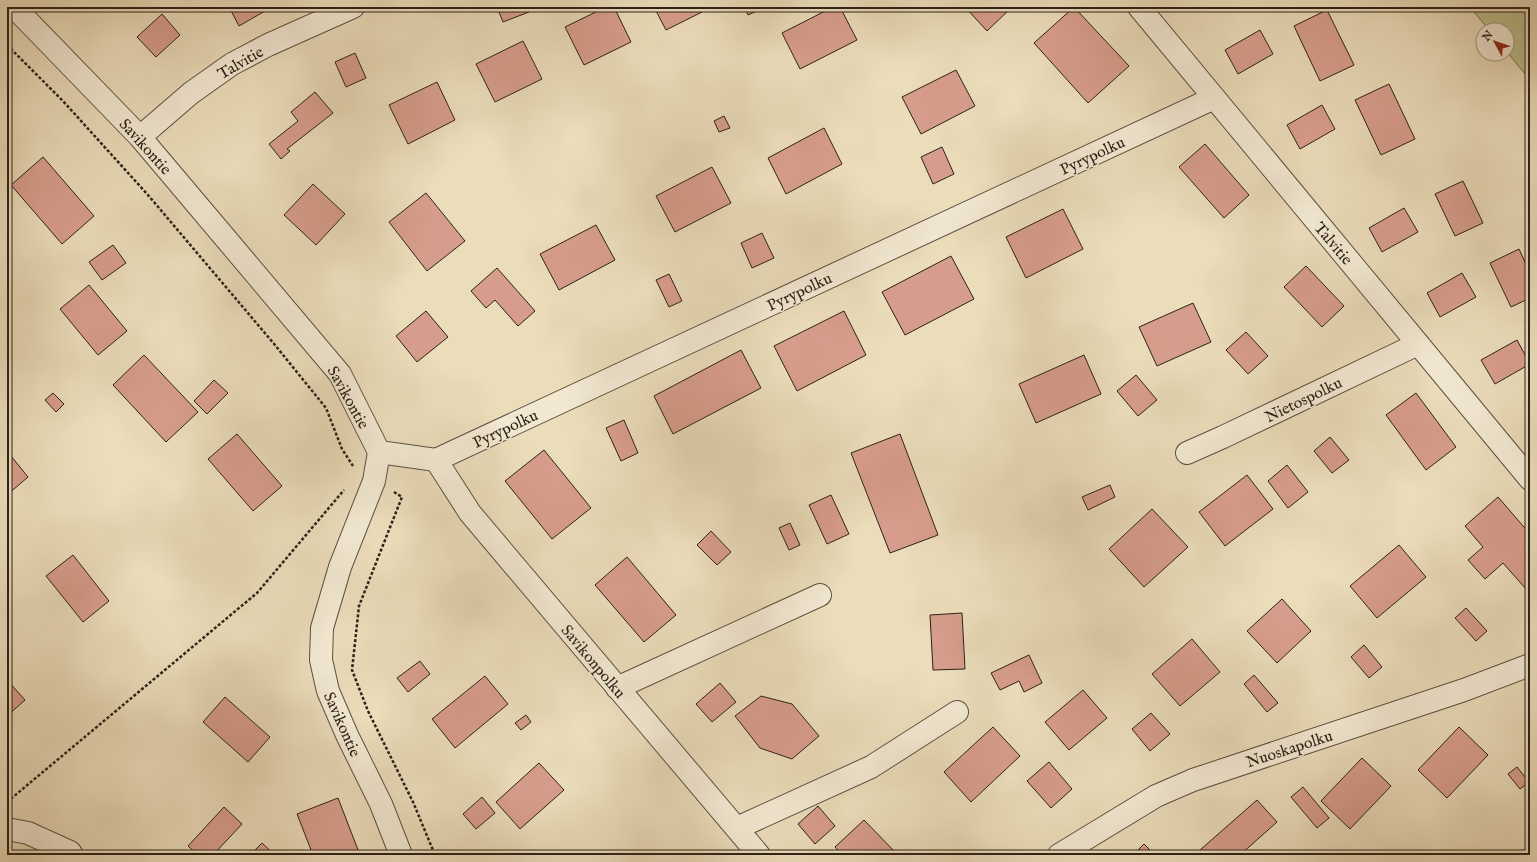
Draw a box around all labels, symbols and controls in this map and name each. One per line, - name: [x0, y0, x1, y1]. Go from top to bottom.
- north arrow: [1475, 22, 1515, 62]
- text: N: [1479, 28, 1497, 45]
- street label: Talvitie: [214, 43, 268, 85]
- street label: Savikontie: [114, 115, 175, 180]
- street label: Pyrypolku: [1057, 133, 1129, 181]
- street label: Talvitie: [1309, 219, 1356, 270]
- street label: Pyrypolku: [764, 269, 836, 317]
- street label: Savikontie: [322, 363, 373, 433]
- street label: Nietospolku: [1262, 374, 1346, 428]
- street label: Pyrypolku: [470, 406, 542, 454]
- street label: Savikonpolku: [556, 621, 629, 703]
- street label: Savikontie: [318, 689, 364, 760]
- street label: Nuoskapolku: [1244, 727, 1335, 773]

